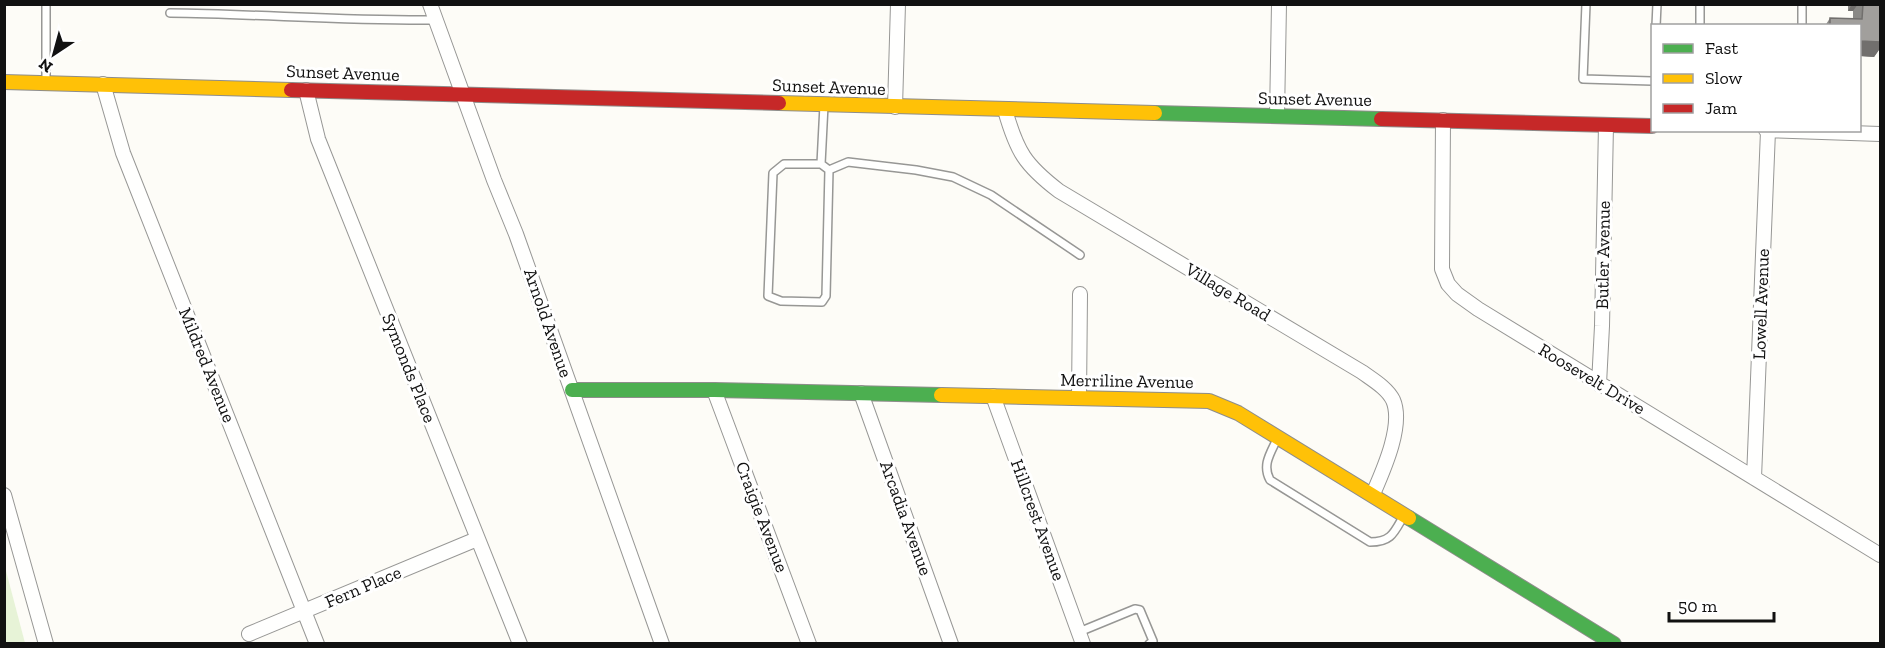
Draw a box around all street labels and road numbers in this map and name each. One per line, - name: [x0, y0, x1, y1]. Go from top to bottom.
- street label: Sunset Avenue: [286, 60, 400, 86]
- street label: Sunset Avenue: [772, 74, 886, 100]
- street label: Sunset Avenue: [1258, 87, 1372, 111]
- street label: Butler Avenue: [1591, 200, 1615, 310]
- street label: Lowell Avenue: [1748, 248, 1774, 360]
- street label: Village Road: [1180, 257, 1275, 326]
- street label: Arnold Avenue: [519, 266, 577, 380]
- street label: Mildred Avenue: [174, 304, 240, 426]
- street label: Symonds Place: [377, 310, 441, 426]
- street label: Roosevelt Drive: [1535, 339, 1649, 419]
- street label: Merriline Avenue: [1060, 369, 1194, 393]
- street label: Hillcrest Avenue: [1006, 456, 1070, 584]
- street label: Arcadia Avenue: [875, 458, 937, 578]
- street label: Craigie Avenue: [731, 459, 793, 575]
- street label: Fern Place: [322, 561, 404, 613]

